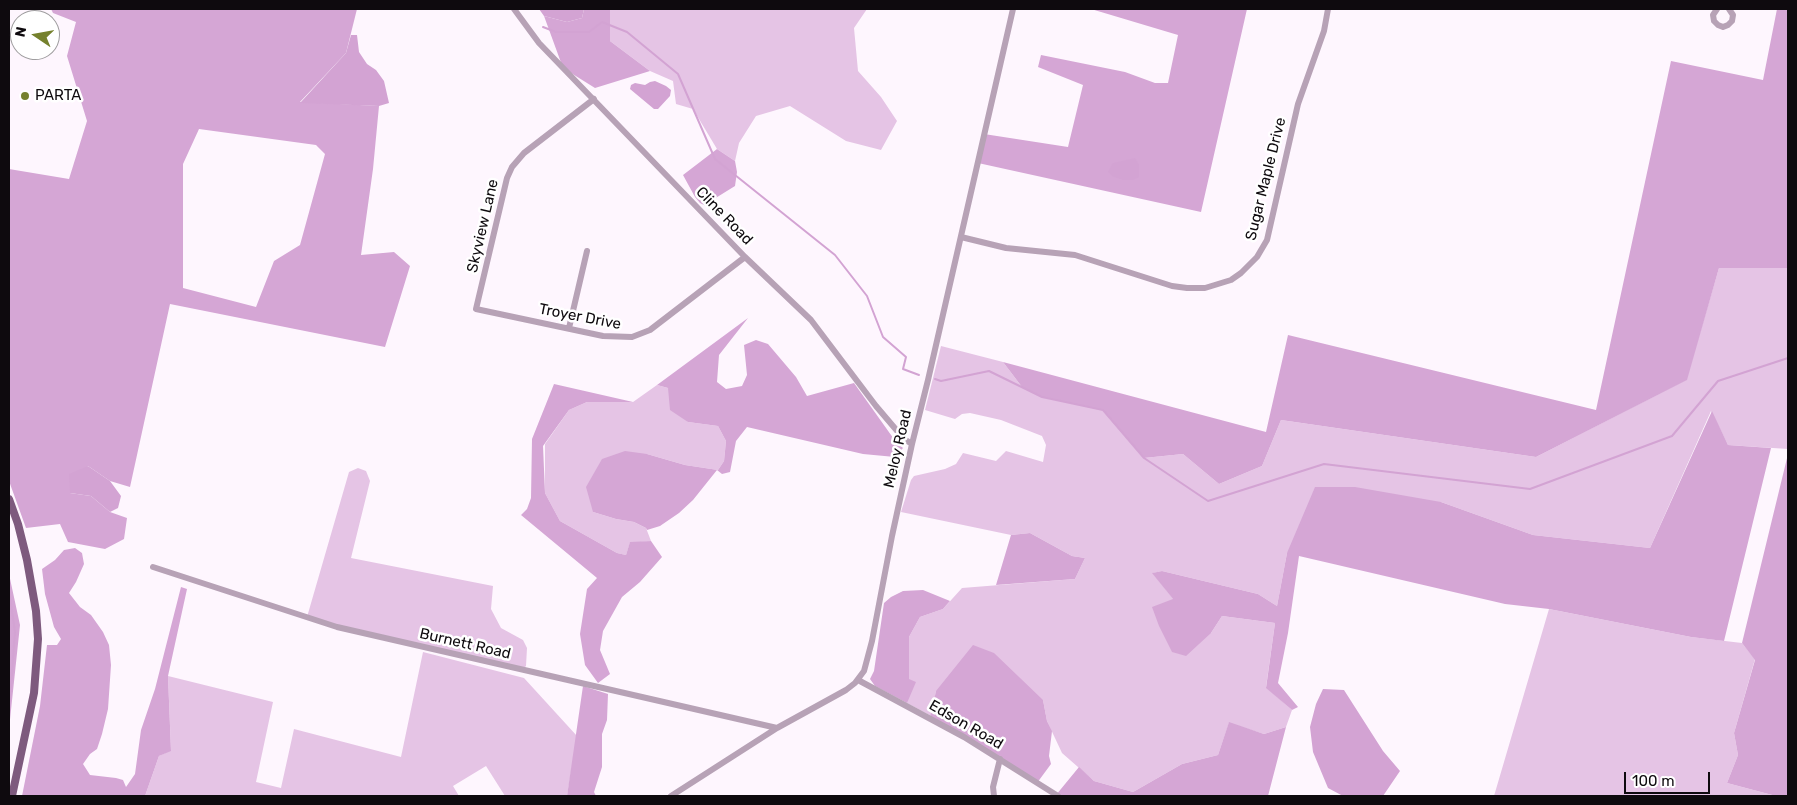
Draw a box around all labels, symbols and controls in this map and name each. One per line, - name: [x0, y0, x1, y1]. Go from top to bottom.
- north arrow: [10, 10, 60, 60]
- text: N: [11, 25, 30, 39]
- place label: PARTA: [35, 87, 81, 105]
- marker: PARTA: [19, 90, 31, 102]
- street label: Sugar Maple Drive: [1242, 116, 1290, 242]
- street label: Skyview Lane: [464, 177, 502, 275]
- street label: Cline Road: [692, 183, 756, 249]
- street label: Troyer Drive: [537, 300, 623, 334]
- street label: Meloy Road: [880, 408, 916, 490]
- street label: Burnett Road: [418, 625, 512, 663]
- street label: Edson Road: [926, 697, 1006, 753]
- scale bar: [1627, 762, 1713, 794]
- text: 100 m: [1632, 772, 1674, 790]

